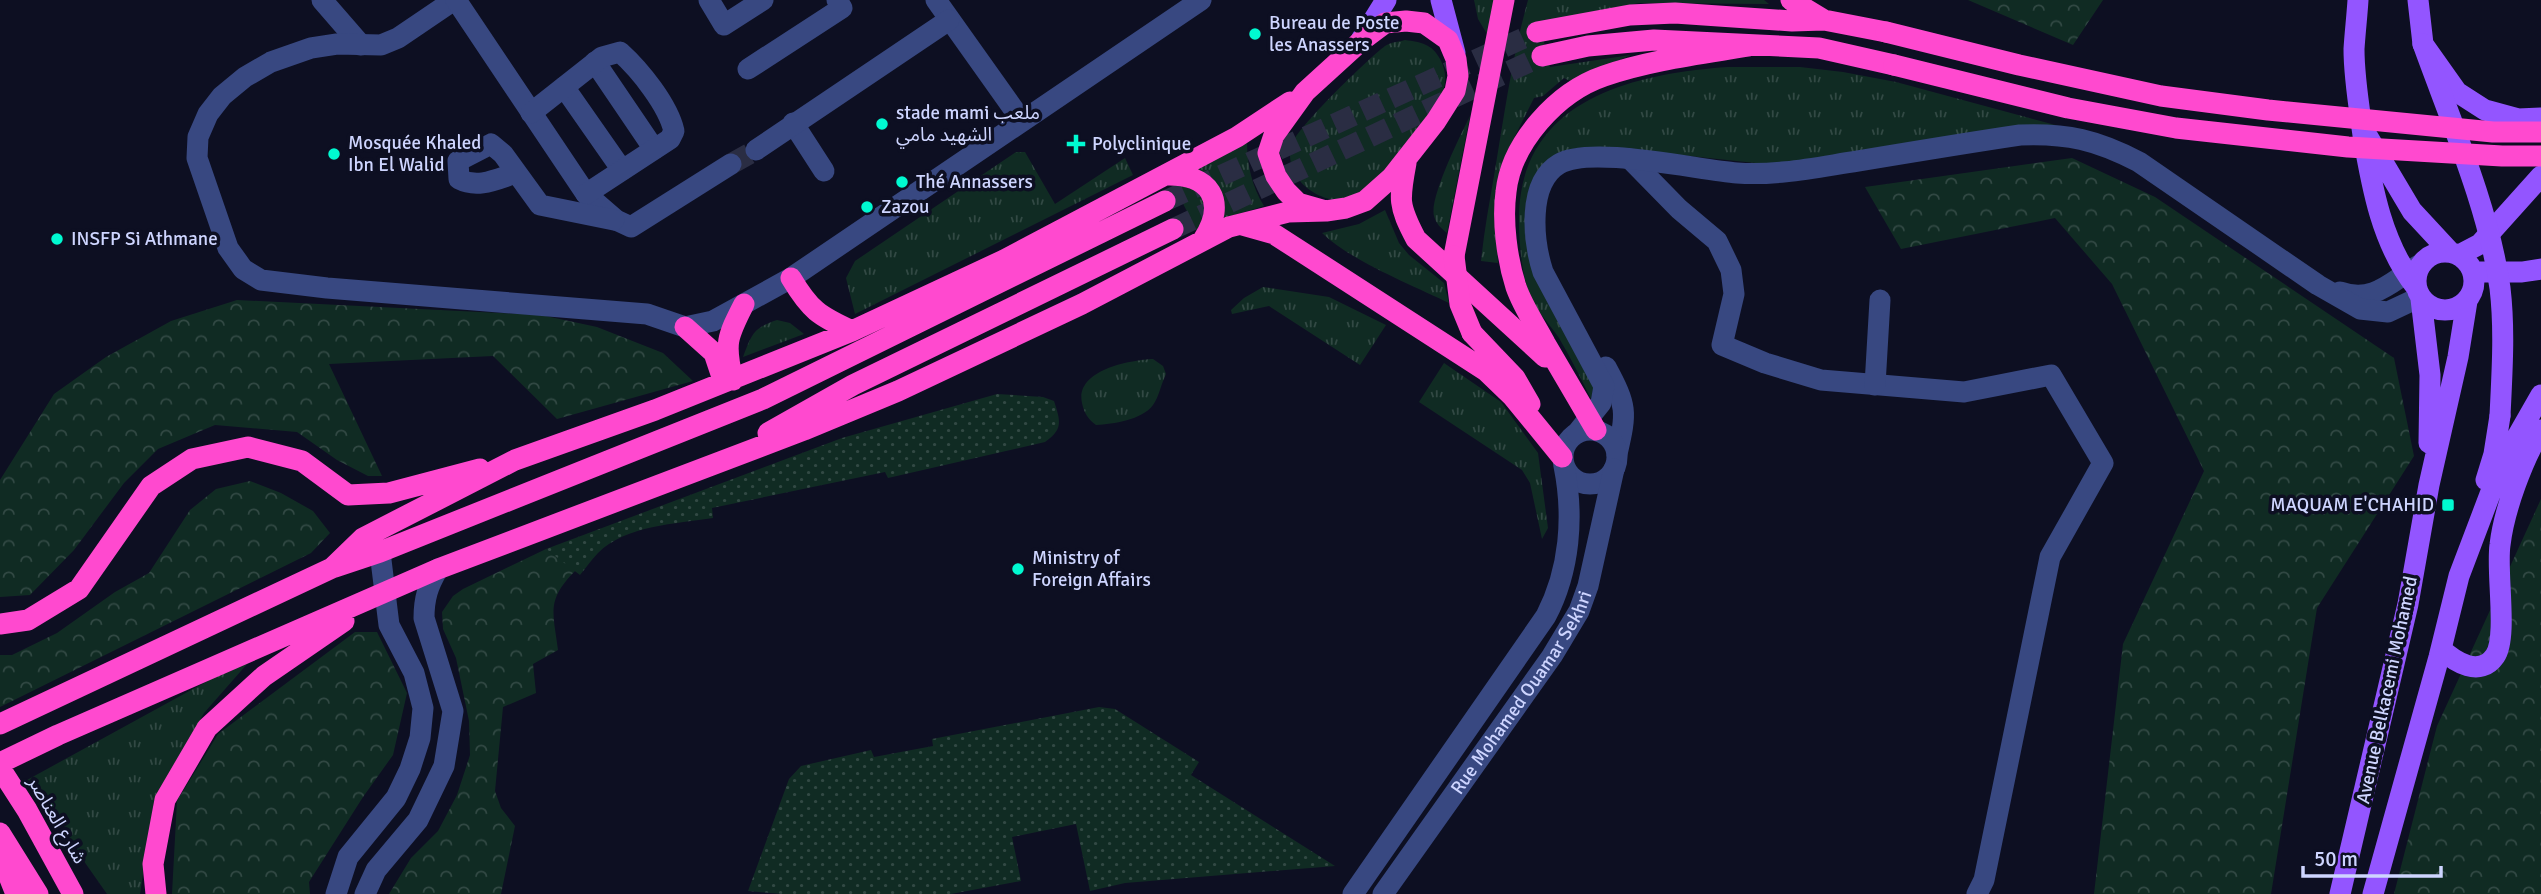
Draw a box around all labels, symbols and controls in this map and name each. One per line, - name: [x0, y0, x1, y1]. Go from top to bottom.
- place label: Bureau de Poste les Anassers: [1269, 11, 1399, 57]
- marker: Bureau de Poste les Anassers: [1247, 26, 1263, 42]
- place label: stade mami ملعب الشهيد مامي: [896, 101, 1040, 149]
- marker: stade mami ملعب الشهيد مامي: [874, 116, 890, 132]
- place label: Mosquée Khaled Ibn El Walid: [348, 131, 481, 177]
- place label: Polyclinique: [1092, 132, 1191, 156]
- marker: Polyclinique: [1066, 134, 1086, 154]
- marker: Mosquée Khaled Ibn El Walid: [326, 146, 342, 162]
- place label: Thé Annassers: [916, 170, 1033, 194]
- marker: Thé Annassers: [894, 174, 910, 190]
- place label: Zazou: [881, 195, 930, 219]
- marker: Zazou: [859, 199, 875, 215]
- place label: INSFP Si Athmane: [71, 227, 218, 251]
- marker: INSFP Si Athmane: [49, 231, 65, 247]
- place label: MAQUAM E'CHAHID: [2270, 493, 2434, 517]
- marker: MAQUAM E'CHAHID: [2440, 497, 2456, 513]
- place label: Ministry of Foreign Affairs: [1032, 546, 1151, 592]
- marker: Ministry of Foreign Affairs: [1010, 561, 1026, 577]
- street label: Avenue Belkacemi Mohamed: [2351, 574, 2423, 806]
- street label: Rue Mohamed Ouamar Sekhri: [1446, 587, 1597, 799]
- street label: شارع العناصر: [21, 771, 92, 869]
- scale bar: [2303, 834, 2441, 878]
- text: 50 m: [2314, 846, 2358, 872]

